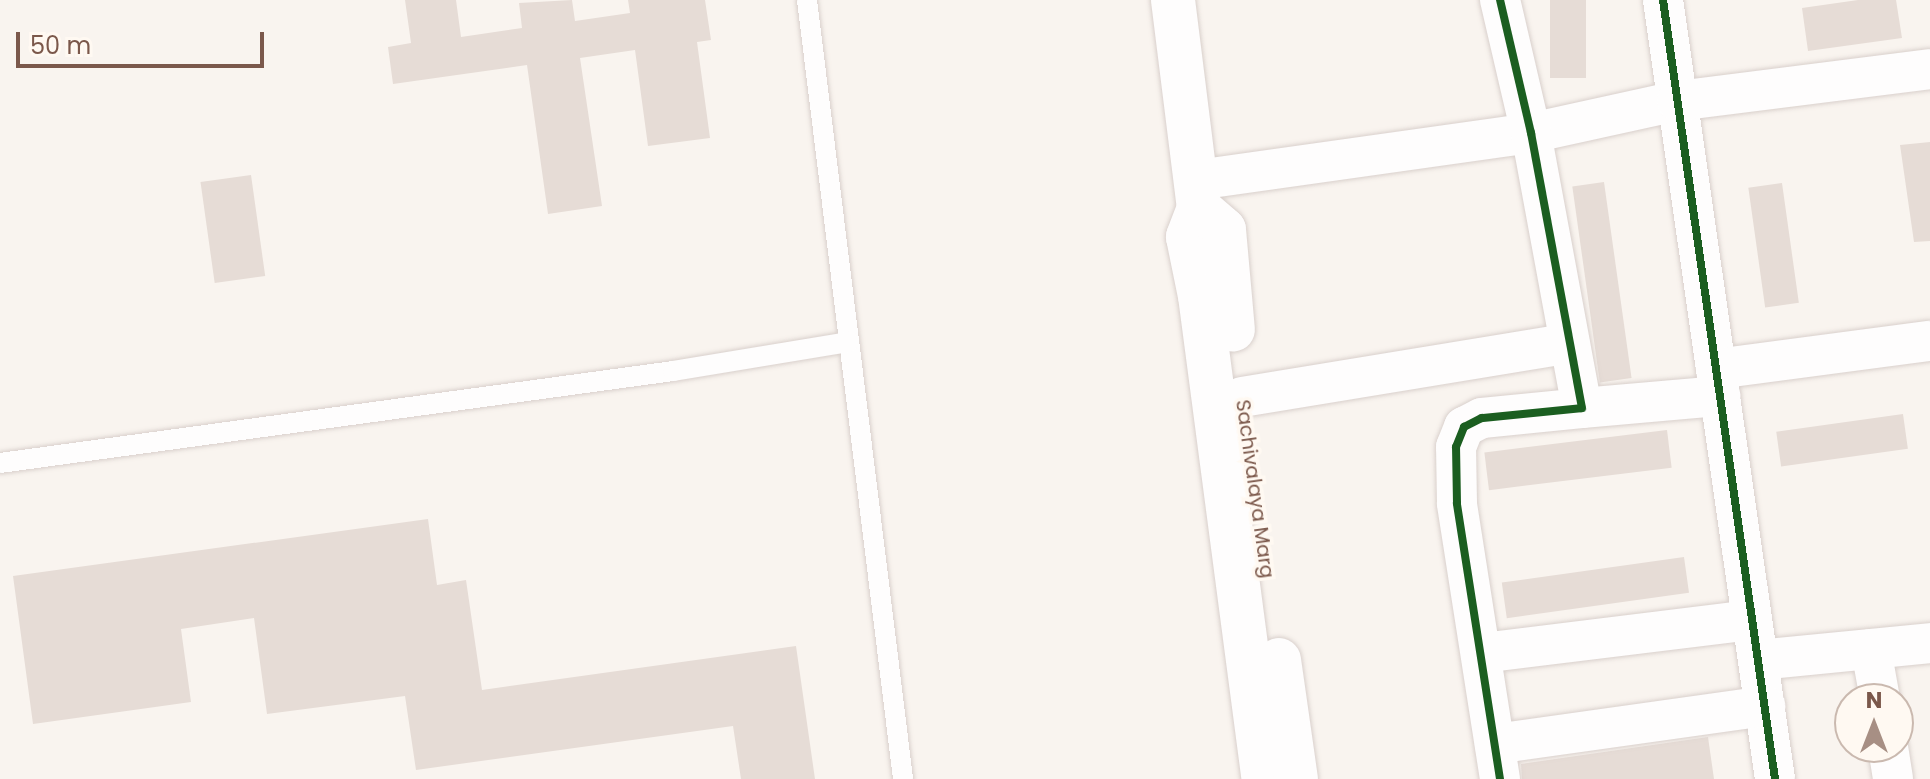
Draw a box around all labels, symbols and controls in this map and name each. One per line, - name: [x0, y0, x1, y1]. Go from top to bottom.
- scale bar: [20, 16, 268, 66]
- text: 50 m: [30, 29, 91, 62]
- street label: Sachivalaya Marg: [1231, 398, 1279, 580]
- north arrow: [1834, 683, 1914, 763]
- text: N: [1866, 685, 1882, 716]

